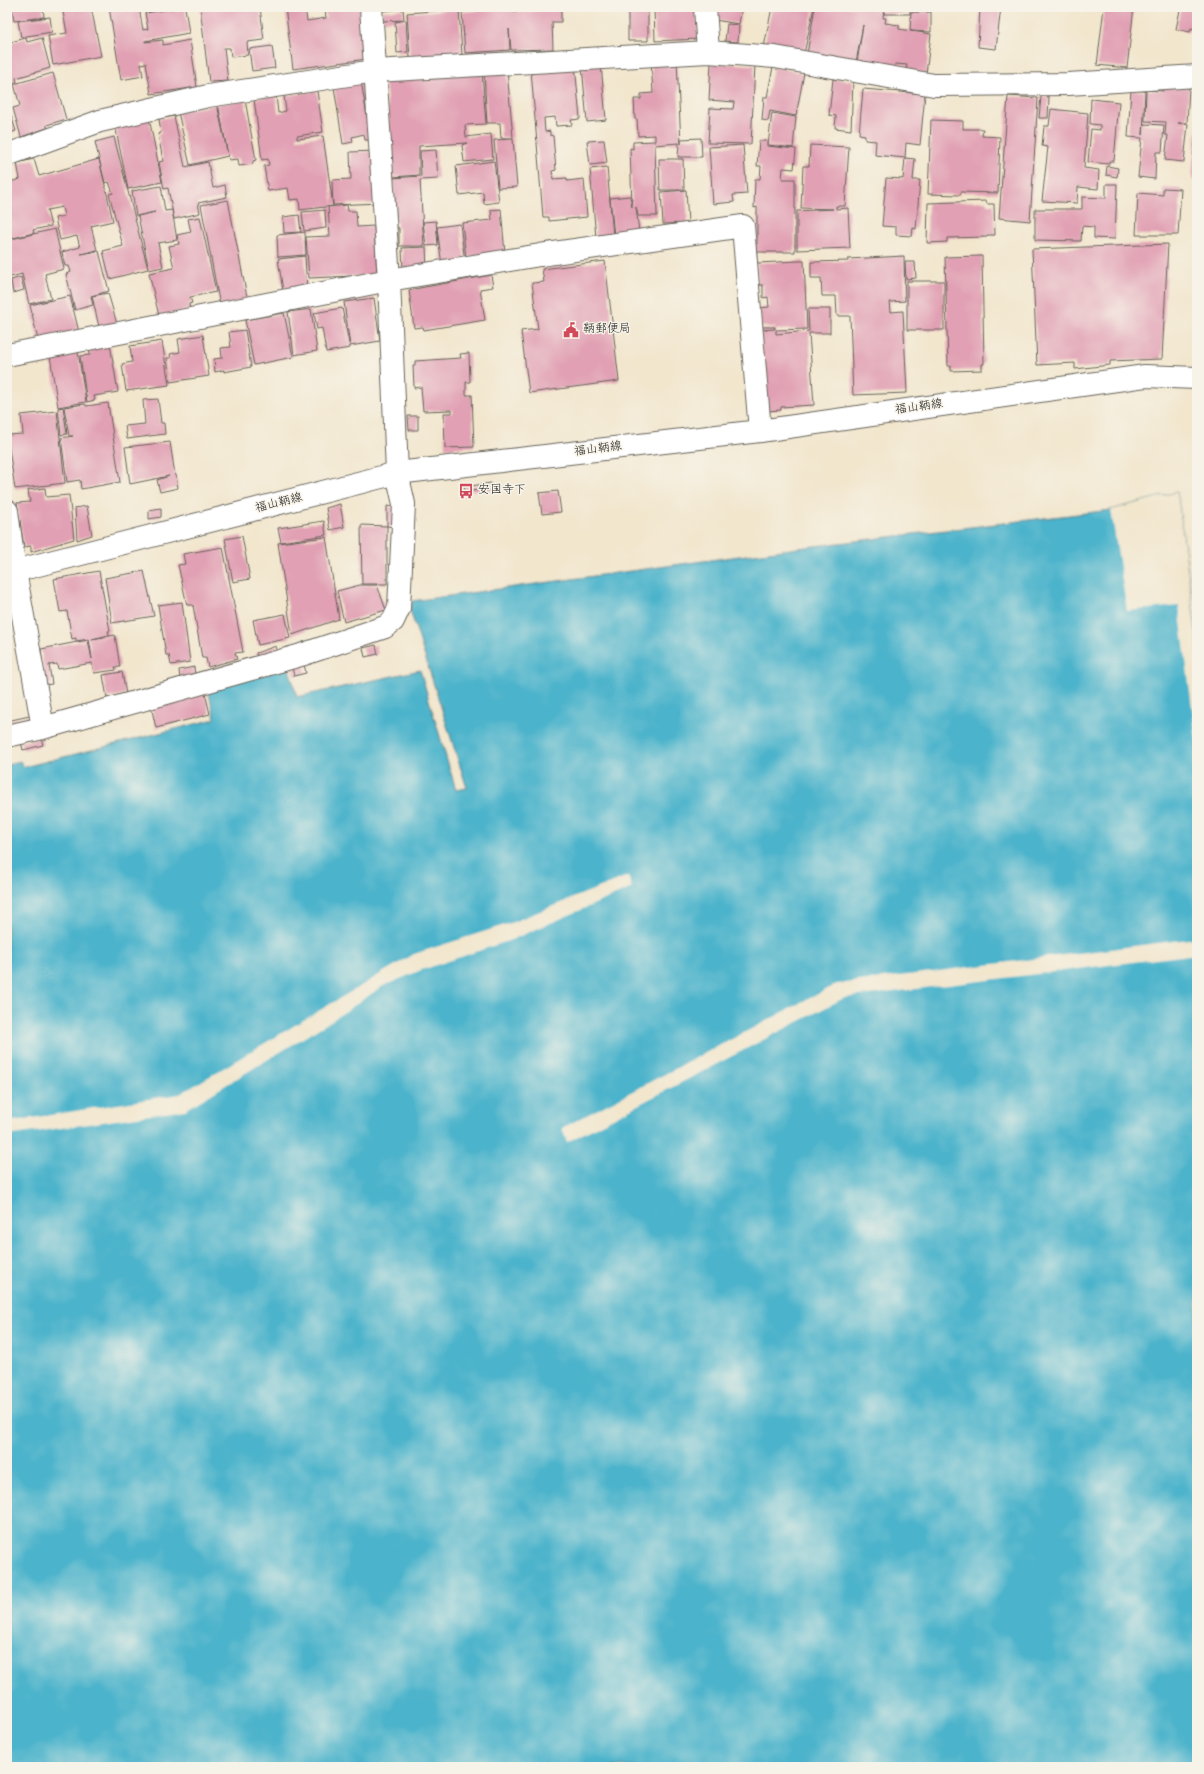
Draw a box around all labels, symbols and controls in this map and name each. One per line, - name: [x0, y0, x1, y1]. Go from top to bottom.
- public building icon: 鞆郵便局: [562, 321, 580, 339]
- place label: 鞆郵便局: [583, 322, 631, 337]
- street label: 福山鞆線: [894, 397, 944, 418]
- street label: 福山鞆線: [573, 439, 623, 460]
- bus stop icon: 安国寺下: [457, 482, 475, 500]
- place label: 安国寺下: [478, 483, 526, 498]
- street label: 福山鞆線: [254, 490, 304, 517]

